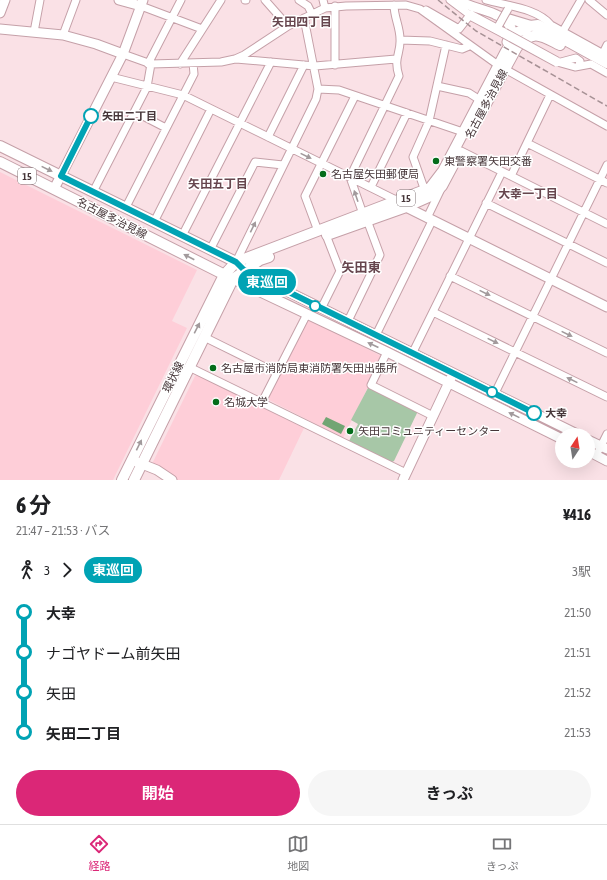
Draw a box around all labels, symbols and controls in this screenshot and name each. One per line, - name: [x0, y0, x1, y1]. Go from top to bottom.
- district label: 矢田四丁目: [272, 15, 332, 29]
- street label: 名古屋多治見線: [463, 67, 509, 141]
- marker: 矢田二丁目: [83, 108, 99, 124]
- place label: 矢田二丁目: [102, 110, 157, 122]
- one-way arrow: [301, 153, 312, 159]
- place label: 東警察署矢田交番: [444, 155, 532, 167]
- marker: 東警察署矢田交番: [431, 156, 441, 166]
- one-way arrow: [42, 166, 53, 172]
- road number: 15: [18, 168, 36, 184]
- place label: 名古屋矢田郵便局: [331, 168, 419, 180]
- marker: 名古屋矢田郵便局: [318, 169, 328, 179]
- district label: 矢田五丁目: [188, 177, 248, 191]
- district label: 大幸一丁目: [498, 187, 558, 201]
- one-way arrow: [353, 189, 359, 201]
- road number: 15: [397, 190, 415, 206]
- street label: 名古屋多治見線: [75, 195, 149, 241]
- one-way arrow: [250, 222, 256, 233]
- one-way arrow: [183, 254, 195, 260]
- district label: 矢田東: [341, 260, 381, 275]
- line badge: 東巡回: [244, 269, 290, 295]
- text: 東巡回: [246, 274, 288, 290]
- one-way arrow: [479, 290, 491, 296]
- unlabelled marker: [309, 300, 321, 312]
- one-way arrow: [194, 323, 200, 334]
- one-way arrow: [561, 330, 573, 337]
- one-way arrow: [487, 338, 499, 344]
- one-way arrow: [367, 342, 379, 348]
- street label: 環状線: [160, 360, 186, 394]
- place label: 名古屋市消防局東消防署矢田出張所: [221, 362, 398, 374]
- marker: 名古屋市消防局東消防署矢田出張所: [208, 363, 218, 373]
- one-way arrow: [566, 377, 578, 383]
- unlabelled marker: [486, 386, 498, 398]
- place label: 名城大学: [224, 396, 268, 408]
- marker: 名城大学: [211, 397, 221, 407]
- marker: 大幸: [526, 405, 542, 421]
- place label: 大幸: [545, 407, 567, 419]
- one-way arrow: [509, 412, 520, 418]
- place label: 矢田コミュニティーセンター: [358, 425, 500, 437]
- marker: 矢田コミュニティーセンター: [345, 426, 355, 436]
- north arrow: [555, 428, 595, 468]
- map controls: [555, 428, 595, 468]
- one-way arrow: [136, 439, 142, 451]
- text: 6 分: [16, 492, 51, 518]
- text: ¥416: [563, 506, 591, 523]
- text: 21:47 – 21:53 · バス: [16, 523, 111, 538]
- icon: walk: [16, 559, 38, 581]
- icon: forward: [56, 559, 78, 581]
- text: 東巡回: [92, 562, 134, 578]
- text: 3: [44, 563, 50, 578]
- text: 3駅: [572, 564, 591, 579]
- text: 大幸: [46, 605, 76, 622]
- text: 21:50: [564, 605, 591, 620]
- text: ナゴヤドーム前矢田: [46, 645, 181, 662]
- text: 21:51: [564, 645, 591, 660]
- text: 矢田: [46, 685, 76, 702]
- text: 21:52: [564, 685, 591, 700]
- text: 矢田二丁目: [46, 725, 121, 742]
- text: 21:53: [564, 725, 591, 740]
- button: 開始: [16, 770, 300, 816]
- button: きっぷ: [308, 770, 591, 816]
- tab: 経路: [88, 833, 110, 873]
- tab: 地図: [287, 833, 309, 873]
- tab: きっぷ: [486, 833, 519, 873]

